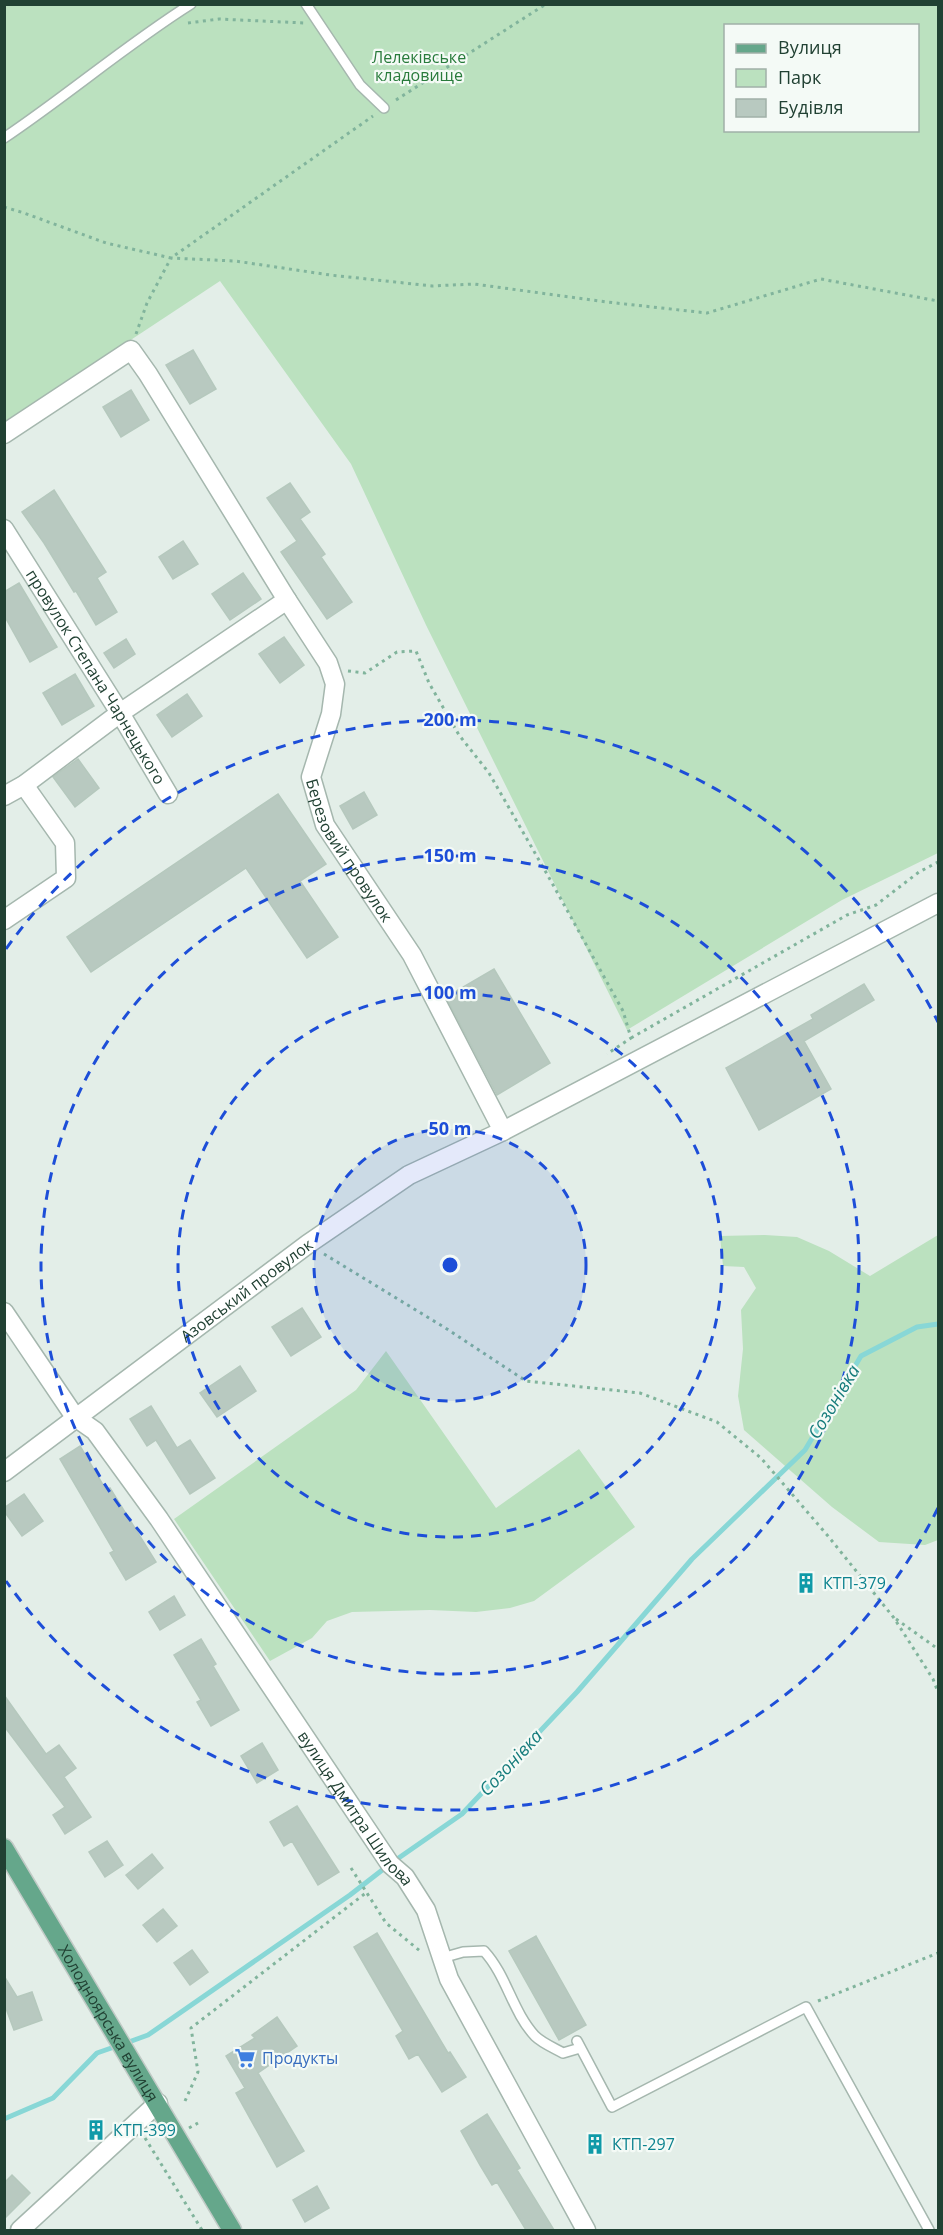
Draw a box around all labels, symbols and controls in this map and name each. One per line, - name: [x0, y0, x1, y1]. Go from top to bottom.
- legend: [724, 24, 919, 132]
- text: Вулиця: [778, 35, 842, 59]
- park label: Лелеківське кладовище: [372, 46, 466, 86]
- text: Парк: [778, 65, 822, 89]
- text: Будівля: [778, 95, 844, 119]
- street label: провулок Степана Чарнецького: [21, 565, 171, 788]
- text: 200 m: [423, 707, 477, 731]
- street label: Березовий провулок: [301, 776, 398, 927]
- text: 150 m: [423, 843, 477, 867]
- text: 100 m: [423, 980, 477, 1004]
- text: 50 m: [429, 1116, 471, 1140]
- street label: Азовський провулок: [176, 1233, 318, 1347]
- centre of rings: [440, 1255, 460, 1275]
- water label: Созонівка: [802, 1360, 865, 1443]
- building icon: КТП-379: [794, 1571, 818, 1595]
- place label: КТП-379: [823, 1572, 886, 1594]
- water label: Созонівка: [473, 1724, 547, 1801]
- street label: вулиця Дмитра Шилова: [293, 1726, 419, 1890]
- street label: Холодноярська вулиця: [53, 1941, 164, 2106]
- supermarket icon: Продукты: [233, 2046, 257, 2070]
- place label: Продукты: [262, 2047, 338, 2069]
- building icon: КТП-399: [84, 2118, 108, 2142]
- place label: КТП-399: [113, 2119, 176, 2141]
- building icon: КТП-297: [583, 2132, 607, 2156]
- place label: КТП-297: [612, 2133, 675, 2155]

